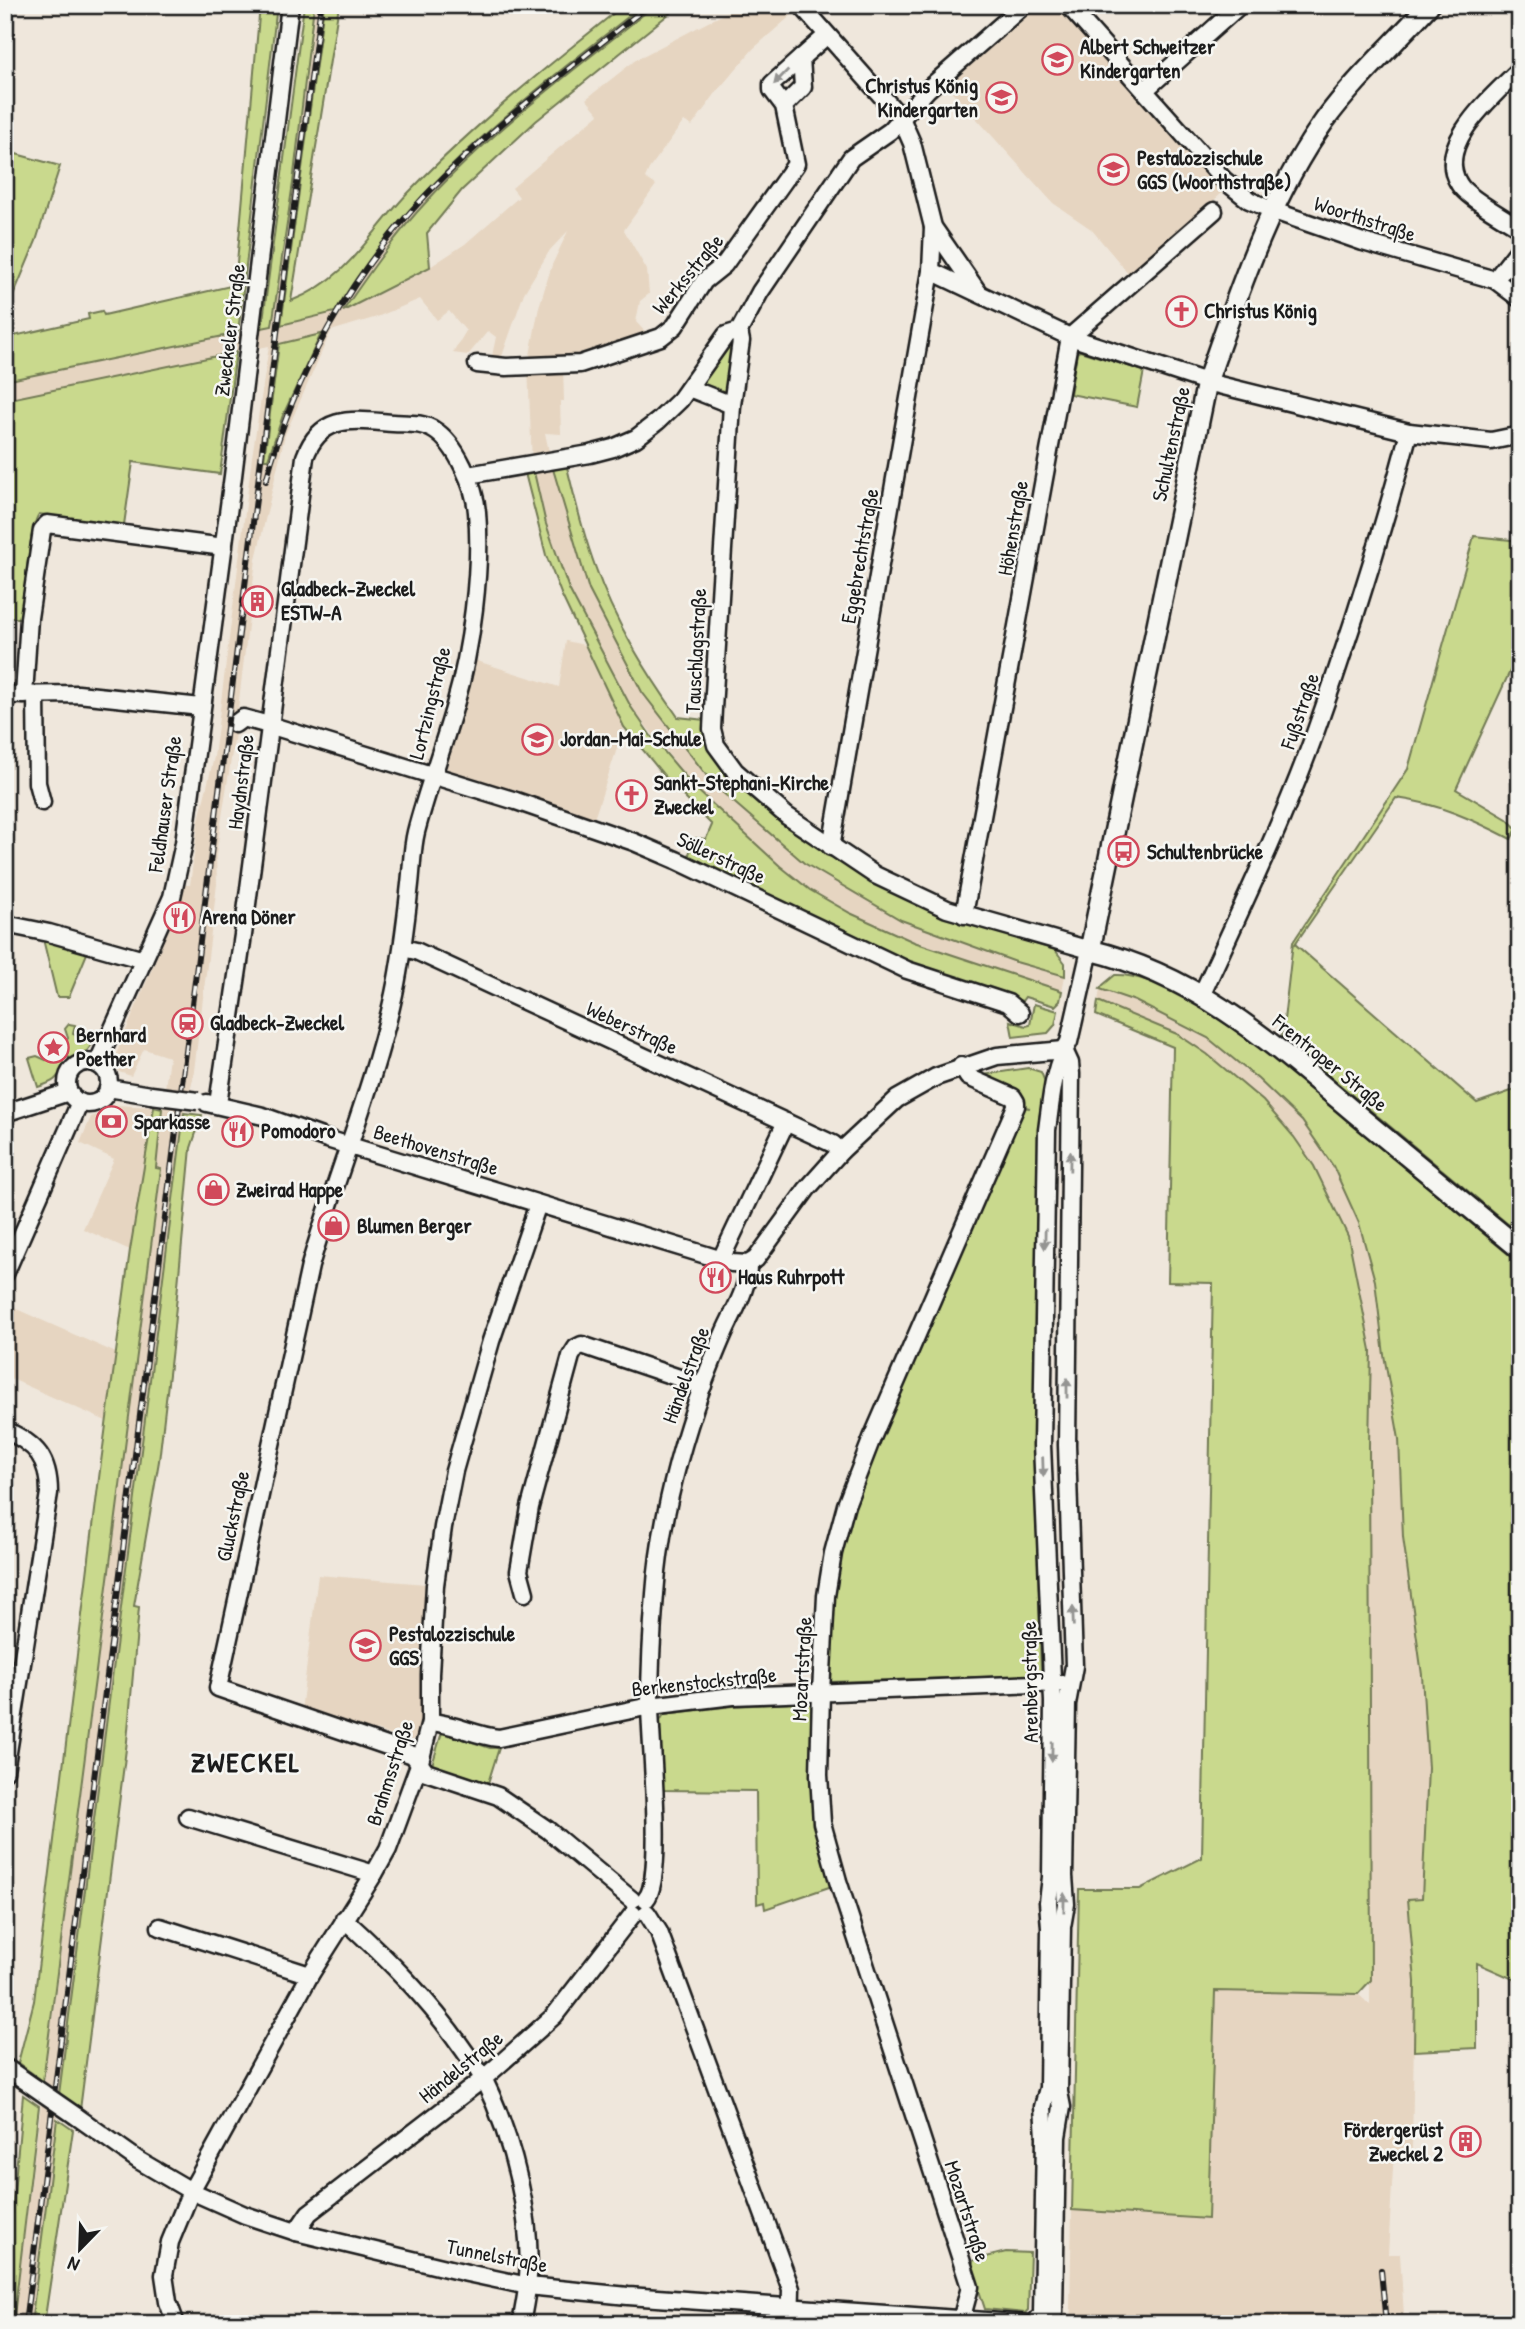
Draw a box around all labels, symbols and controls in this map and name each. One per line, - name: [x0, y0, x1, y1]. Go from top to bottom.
- place label: Albert Schweitzer Kindergarten: [1080, 32, 1216, 86]
- school or university icon: Albert Schweitzer Kindergarten: [1040, 42, 1074, 76]
- one-way arrow: [772, 69, 789, 86]
- place label: Christus König Kindergarten: [865, 71, 978, 125]
- school or university icon: Christus König Kindergarten: [984, 81, 1018, 115]
- place label: Pestalozzischule GGS (Woorthstraße): [1137, 143, 1291, 197]
- school or university icon: Pestalozzischule GGS (Woorthstraße): [1097, 153, 1131, 187]
- street label: Woorthstraße: [1311, 188, 1420, 249]
- street label: Werksstraße: [645, 227, 730, 320]
- street label: Zweckeler Straße: [207, 262, 252, 398]
- church icon: Christus König: [1164, 294, 1198, 328]
- place label: Christus König: [1204, 296, 1317, 326]
- street label: Schultenstraße: [1144, 384, 1197, 504]
- street label: Höhenstraße: [990, 478, 1035, 578]
- street label: Eggebrechtstraße: [833, 486, 886, 626]
- place label: Gladbeck-Zweckel ESTW-A: [281, 574, 415, 627]
- building icon: Gladbeck-Zweckel ESTW-A: [241, 584, 275, 618]
- street label: Tauschlagstraße: [678, 587, 713, 715]
- street label: Lortzingstraße: [402, 643, 458, 762]
- street label: Fußstraße: [1273, 669, 1326, 754]
- school or university icon: Jordan-Mai-Schule: [520, 722, 554, 756]
- place label: Jordan-Mai-Schule: [560, 724, 702, 753]
- street label: Haydnstraße: [220, 733, 261, 831]
- street label: Feldhauser Straße: [140, 734, 188, 875]
- place label: Sankt-Stephani-Kirche Zweckel: [654, 768, 829, 821]
- church icon: Sankt-Stephani-Kirche Zweckel: [614, 778, 648, 812]
- street label: Söllerstraße: [672, 824, 770, 891]
- bus stop icon: Schultenbrücke: [1107, 835, 1141, 869]
- place label: Schultenbrücke: [1147, 837, 1264, 866]
- restaurant icon: Arena Döner: [162, 900, 196, 934]
- place label: Arena Döner: [202, 902, 297, 931]
- street label: Weberstraße: [582, 994, 683, 1061]
- station icon: Gladbeck-Zweckel: [170, 1006, 204, 1040]
- street label: Frentroper Straße: [1266, 1007, 1394, 1118]
- place label: Gladbeck-Zweckel: [210, 1008, 344, 1037]
- place label: Bernhard Poether: [76, 1020, 147, 1073]
- place icon: Bernhard Poether: [36, 1030, 70, 1064]
- bank icon: Sparkasse: [94, 1105, 128, 1139]
- place label: Sparkasse: [134, 1107, 211, 1137]
- restaurant icon: Pomodoro: [221, 1114, 255, 1148]
- place label: Pomodoro: [261, 1116, 336, 1145]
- street label: Beethovenstraße: [370, 1117, 502, 1182]
- one-way arrow: [1064, 1149, 1076, 1171]
- shop icon: Zweirad Happe: [196, 1173, 230, 1207]
- place label: Zweirad Happe: [236, 1175, 344, 1205]
- shop icon: Blumen Berger: [317, 1209, 351, 1243]
- place label: Blumen Berger: [357, 1211, 472, 1241]
- one-way arrow: [1039, 1228, 1051, 1250]
- restaurant icon: Haus Ruhrpott: [698, 1260, 732, 1294]
- place label: Haus Ruhrpott: [738, 1262, 845, 1292]
- street label: Händelstraße: [655, 1323, 716, 1427]
- one-way arrow: [1061, 1377, 1073, 1399]
- one-way arrow: [1038, 1456, 1049, 1478]
- street label: Gluckstraße: [209, 1468, 256, 1564]
- one-way arrow: [1067, 1604, 1078, 1626]
- street label: Mozartstraße: [784, 1616, 819, 1722]
- place label: Pestalozzischule GGS: [389, 1619, 516, 1672]
- street label: Arenbergstraße: [1014, 1621, 1045, 1743]
- school or university icon: Pestalozzischule GGS: [349, 1629, 383, 1663]
- street label: Berkenstockstraße: [630, 1659, 778, 1704]
- street label: Brahmsstraße: [359, 1716, 420, 1829]
- one-way arrow: [1046, 1741, 1058, 1763]
- district label: ZWECKEL: [191, 1743, 301, 1781]
- one-way arrow: [1058, 1892, 1070, 1914]
- street label: Händelstraße: [412, 2024, 509, 2110]
- place label: Fördergerüst Zweckel 2: [1343, 2115, 1444, 2168]
- building icon: Fördergerüst Zweckel 2: [1449, 2125, 1483, 2159]
- street label: Mozartstraße: [938, 2157, 997, 2265]
- north arrow: [46, 2214, 116, 2284]
- street label: Tunnelstraße: [444, 2232, 550, 2279]
- text: N: [64, 2251, 83, 2279]

